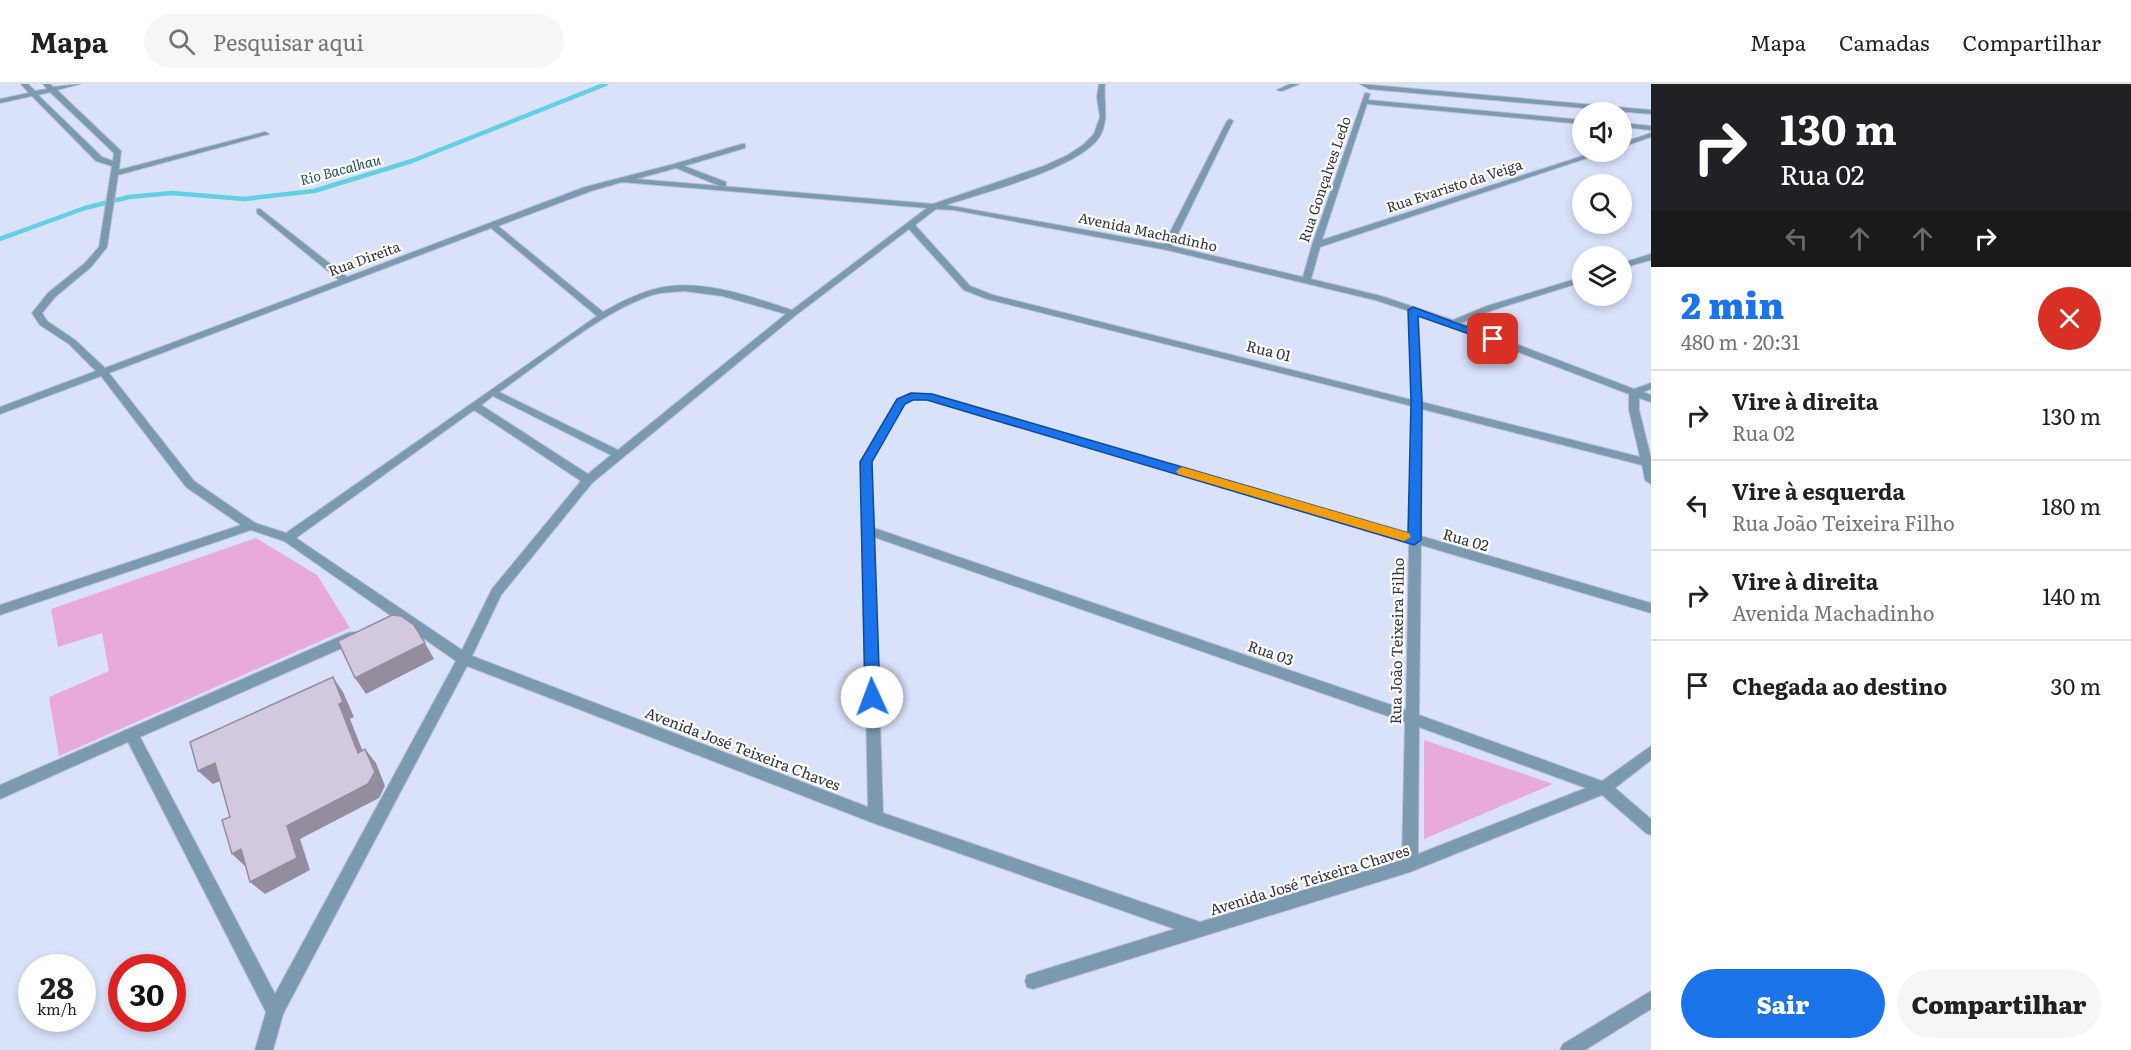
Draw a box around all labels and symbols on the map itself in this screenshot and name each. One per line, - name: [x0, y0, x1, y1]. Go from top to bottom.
- street label: Rua Gonçalves Ledo: [1293, 113, 1355, 245]
- water label: Rio Bacalhau: [297, 148, 383, 189]
- street label: Rua Evaristo da Veiga: [1383, 153, 1525, 216]
- street label: Avenida Machadinho: [1077, 206, 1219, 256]
- street label: Rua Direita: [325, 236, 403, 280]
- pin: [1467, 313, 1518, 364]
- street label: Rua 01: [1244, 333, 1294, 367]
- street label: Rua 02: [1440, 521, 1492, 557]
- street label: Rua João Teixeira Filho: [1383, 557, 1409, 725]
- street label: Rua 03: [1245, 633, 1297, 671]
- position arrow: [840, 665, 904, 729]
- street label: Avenida José Teixeira Chaves: [642, 700, 844, 796]
- street label: Avenida José Teixeira Chaves: [1206, 838, 1412, 920]
- speed limit sign: 30: [108, 954, 186, 1032]

